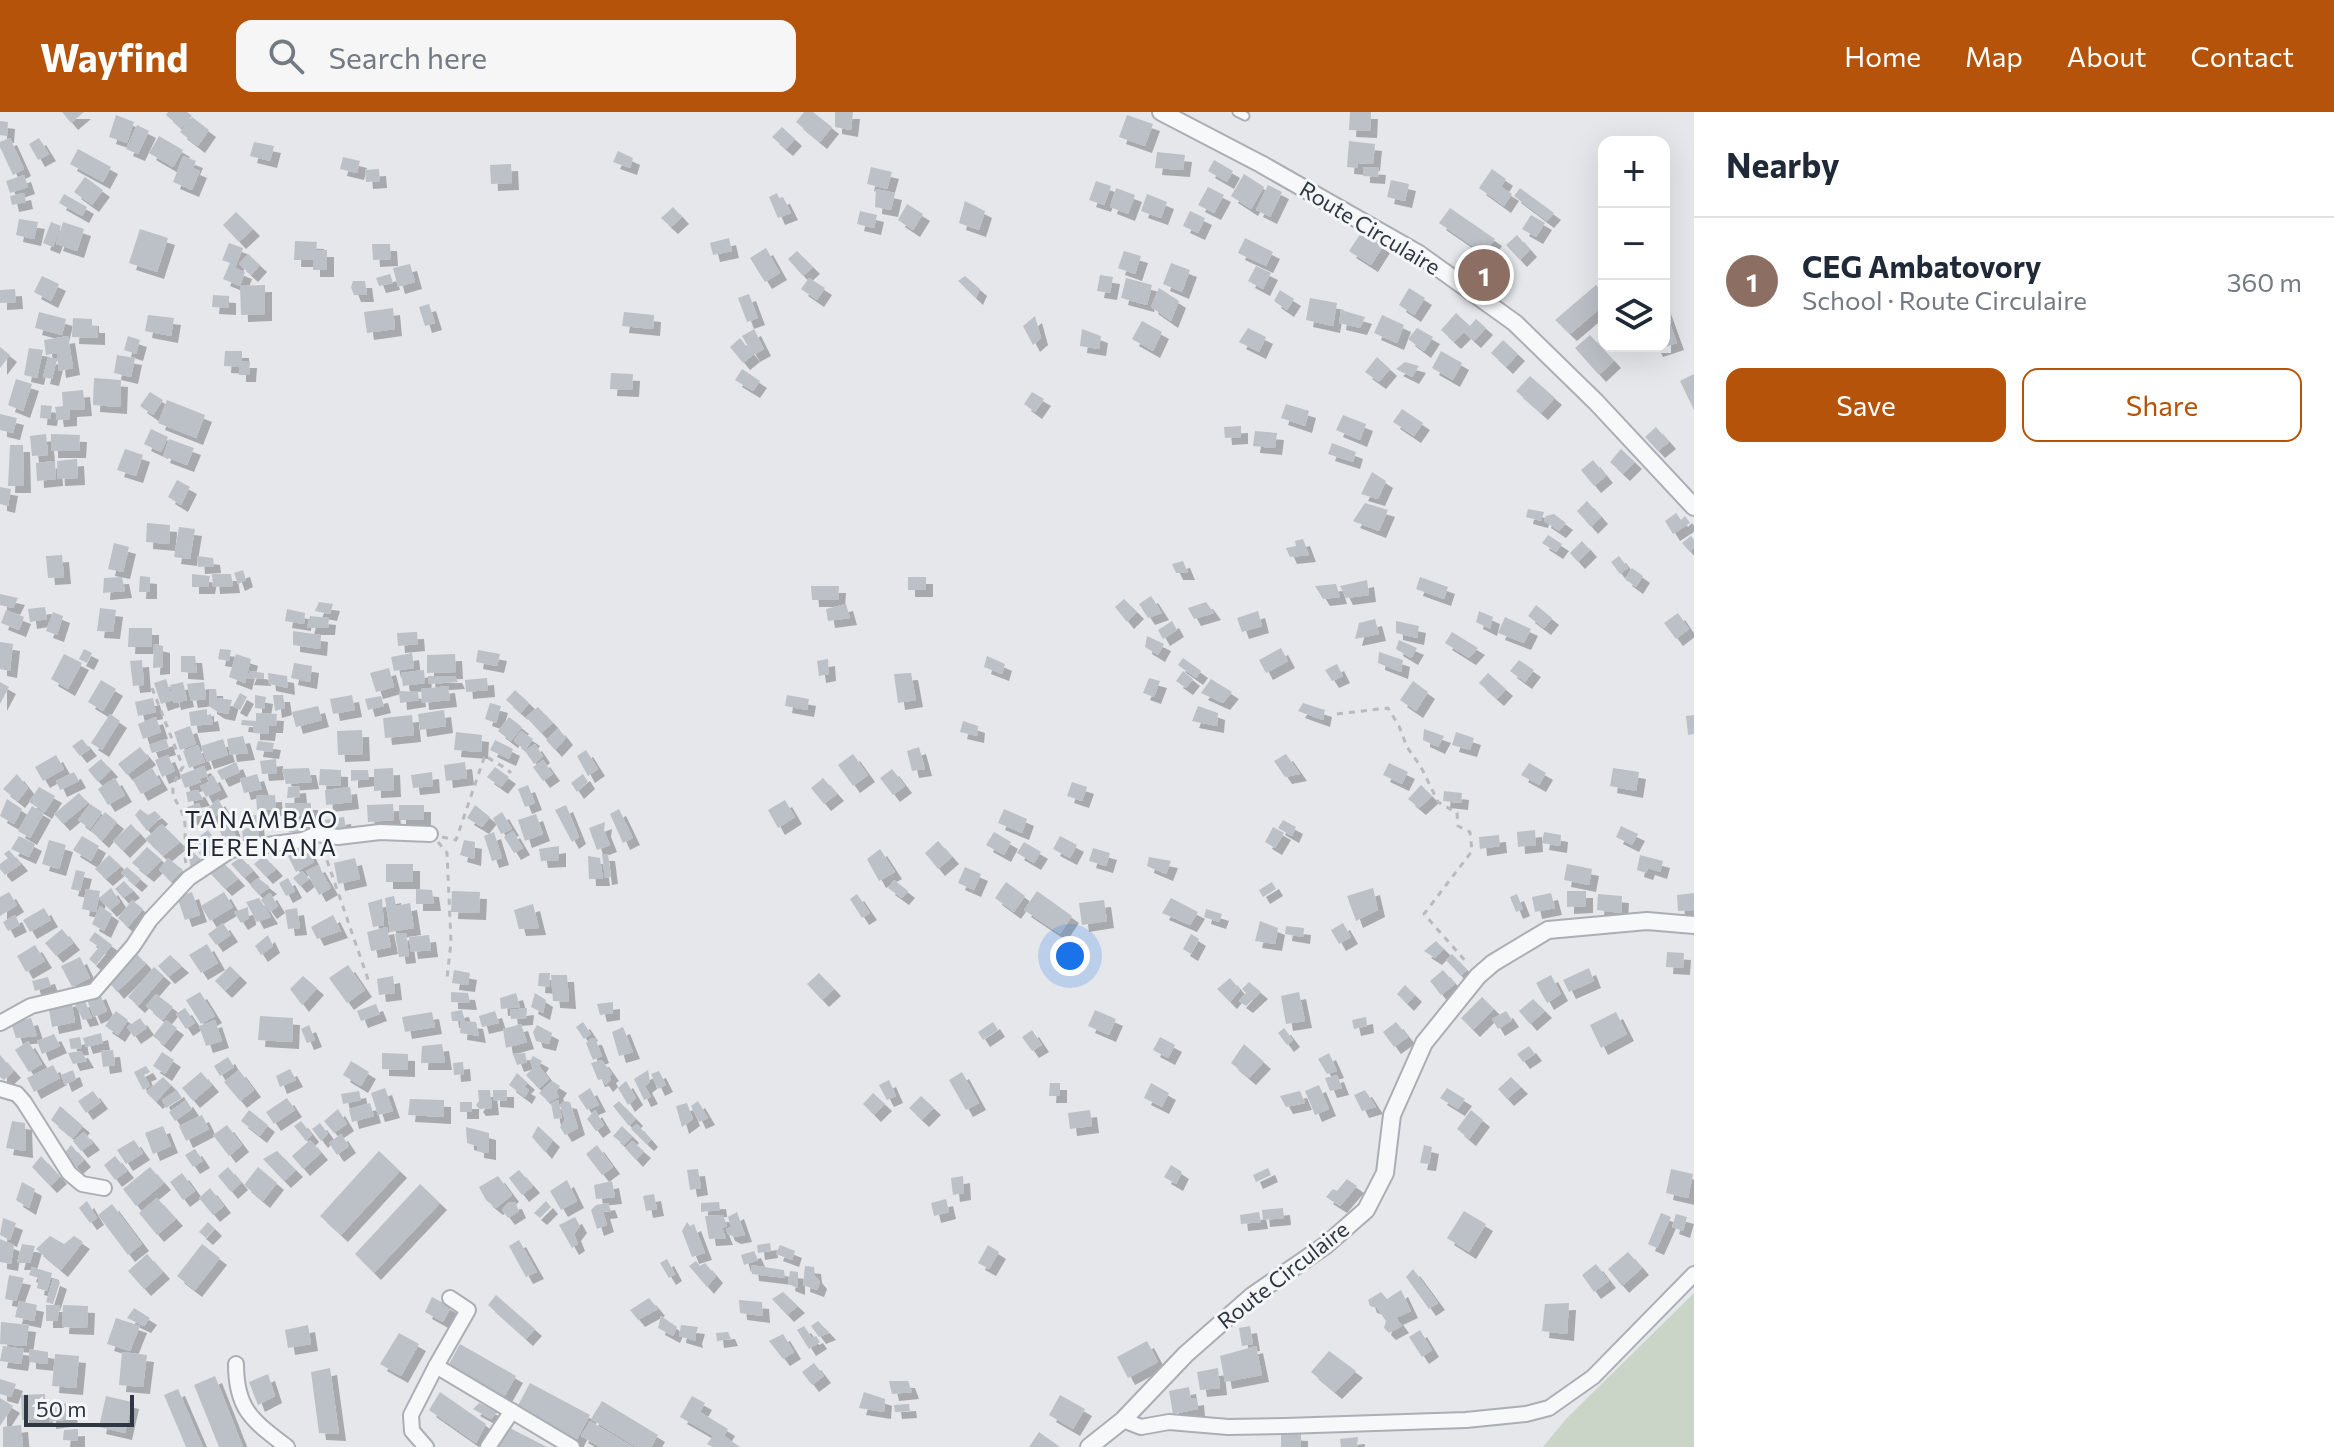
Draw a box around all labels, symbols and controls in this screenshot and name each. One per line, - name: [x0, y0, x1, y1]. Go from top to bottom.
- search box: [236, 20, 796, 92]
- text: Wayfind: [40, 33, 188, 80]
- icon: search: [264, 34, 308, 78]
- text: Search here: [328, 38, 487, 75]
- text: Home: [1844, 39, 1921, 73]
- text: Map: [1965, 39, 2023, 73]
- text: About: [2067, 39, 2147, 73]
- text: Contact: [2191, 39, 2294, 73]
- map controls: [1598, 136, 1670, 352]
- button: +: [1598, 136, 1670, 208]
- text: Nearby: [1726, 143, 1840, 185]
- street label: Route Circulaire: [1295, 175, 1445, 280]
- button: −: [1598, 208, 1670, 280]
- pin: 1: [1458, 245, 1510, 305]
- text: CEG Ambatovory: [1802, 247, 2042, 284]
- text: 1: [1746, 266, 1758, 297]
- text: 360 m: [2227, 266, 2302, 297]
- button: layers: [1598, 280, 1670, 352]
- text: School · Route Circulaire: [1802, 284, 2087, 315]
- button: Save: [1726, 368, 2006, 442]
- button: Share: [2022, 368, 2302, 442]
- district label: TANAMBAO FIERENANA: [185, 804, 339, 861]
- your location: [1050, 936, 1090, 976]
- street label: Route Circulaire: [1212, 1215, 1354, 1334]
- scale bar: [24, 1391, 134, 1427]
- text: 50 m: [36, 1395, 86, 1422]

